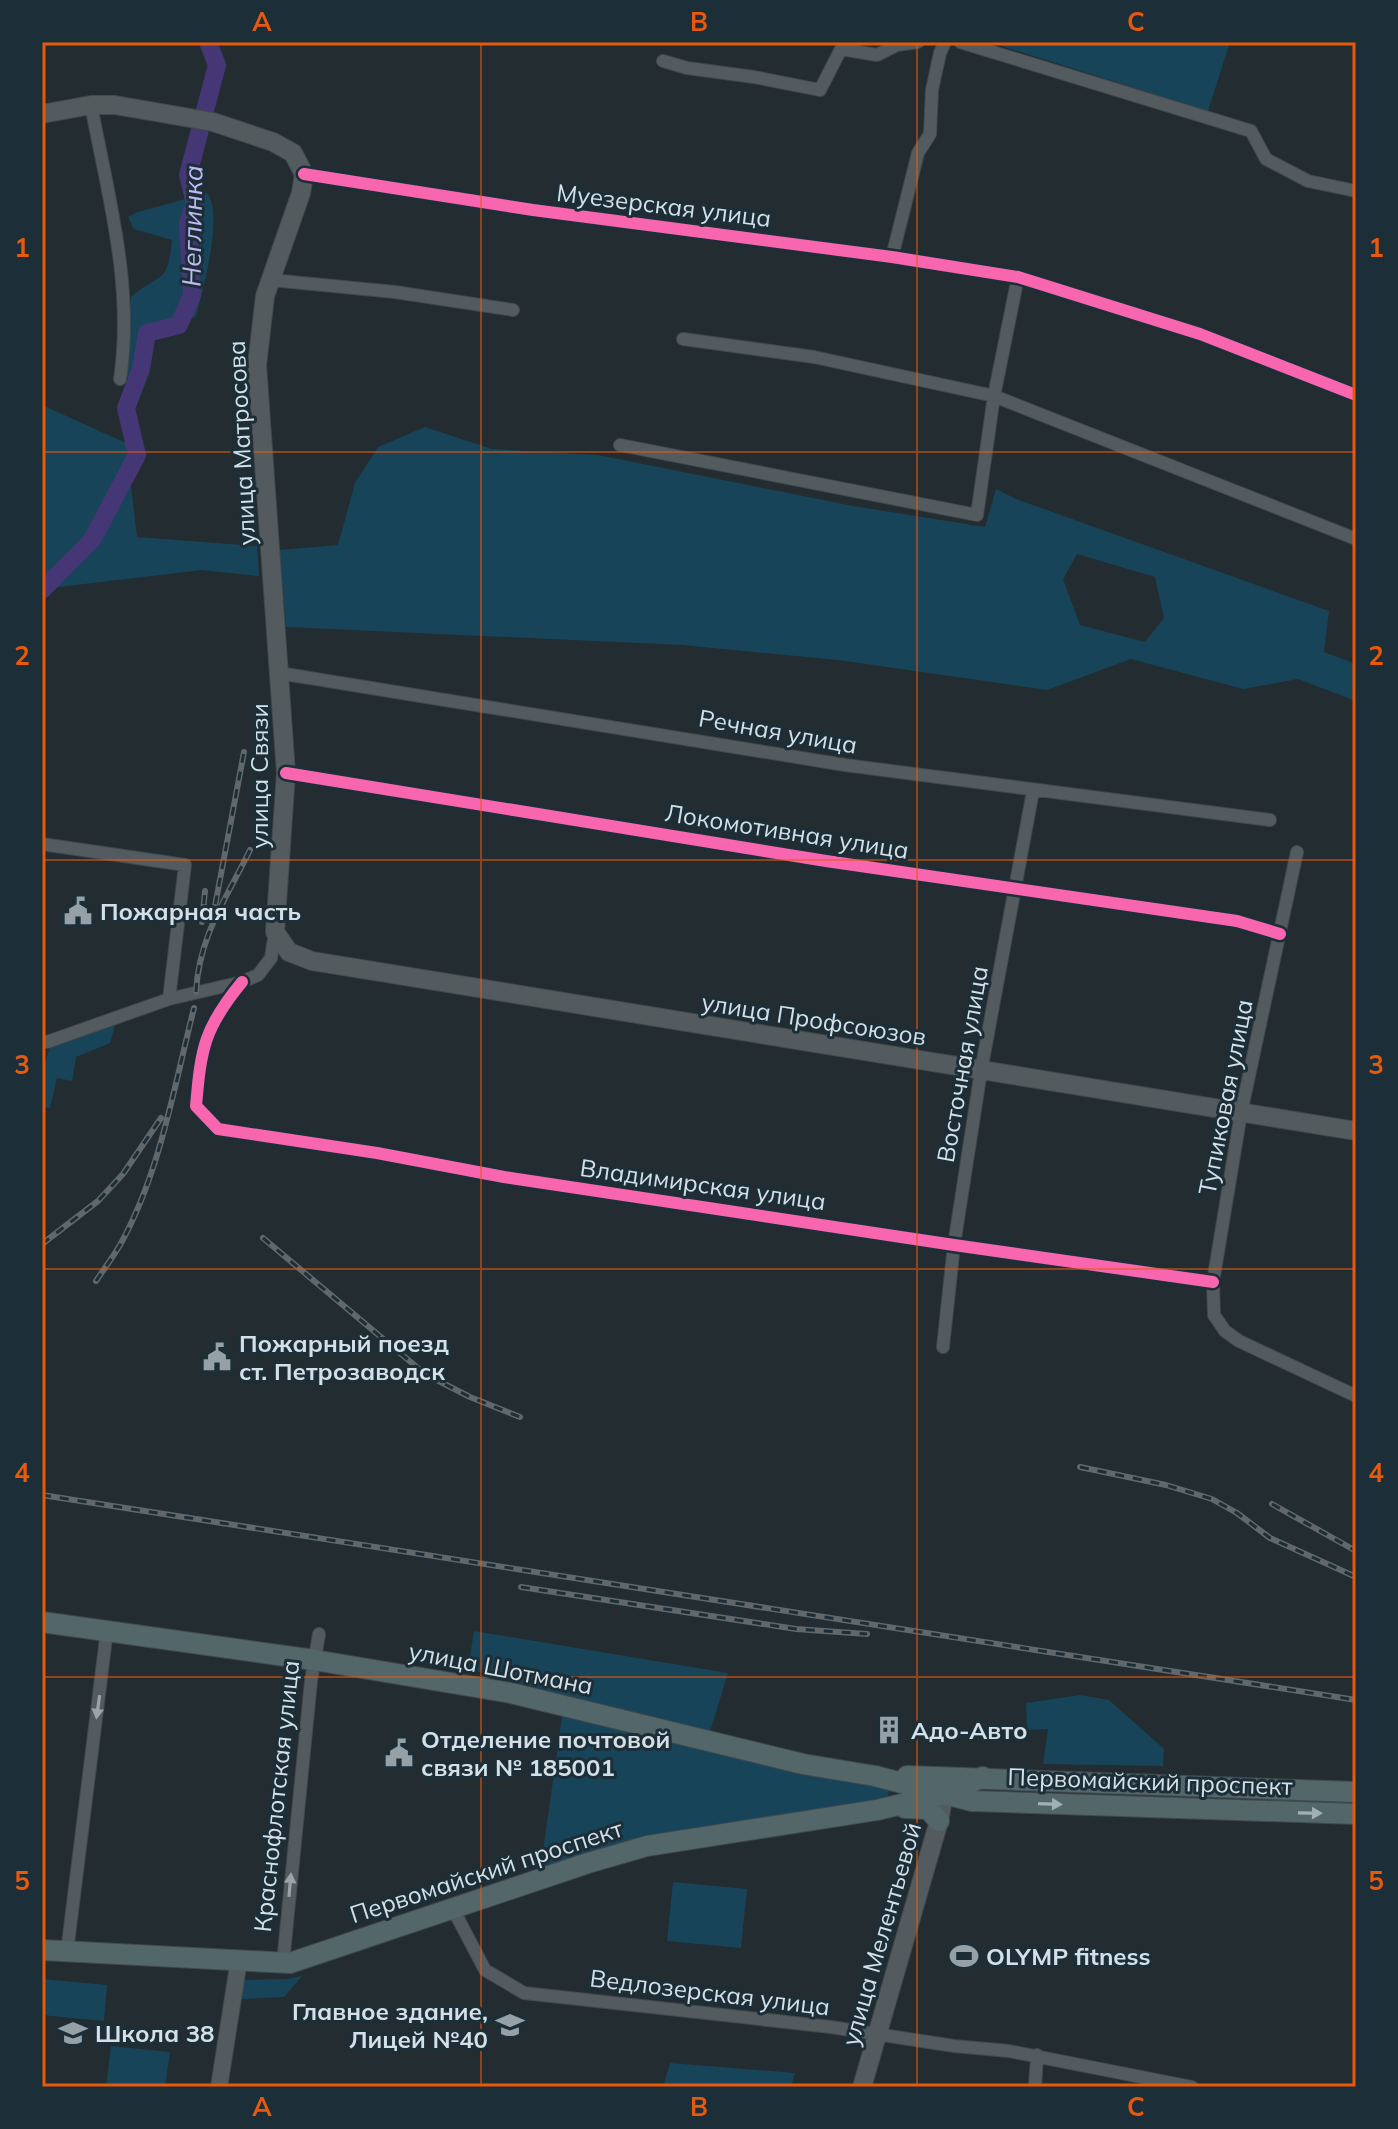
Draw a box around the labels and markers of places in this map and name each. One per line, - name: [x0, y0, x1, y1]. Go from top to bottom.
- public building icon: Пожарная часть: [63, 896, 93, 926]
- place label: Пожарная часть: [100, 896, 301, 926]
- place label: Пожарный поезд ст. Петрозаводск: [239, 1328, 449, 1386]
- public building icon: Пожарный поезд ст. Петрозаводск: [202, 1342, 232, 1372]
- building icon: Адо-Авто: [874, 1715, 904, 1745]
- place label: Адо-Авто: [911, 1715, 1027, 1745]
- place label: Отделение почтовой связи № 185001: [421, 1724, 670, 1782]
- public building icon: Отделение почтовой связи № 185001: [384, 1738, 414, 1768]
- sports icon: OLYMP fitness: [949, 1941, 979, 1971]
- place label: OLYMP fitness: [986, 1941, 1151, 1971]
- place label: Главное здание, Лицей №40: [292, 1996, 488, 2054]
- school or university icon: Главное здание, Лицей №40: [495, 2010, 525, 2040]
- school or university icon: Школа 38: [58, 2018, 88, 2048]
- place label: Школа 38: [95, 2018, 215, 2048]

